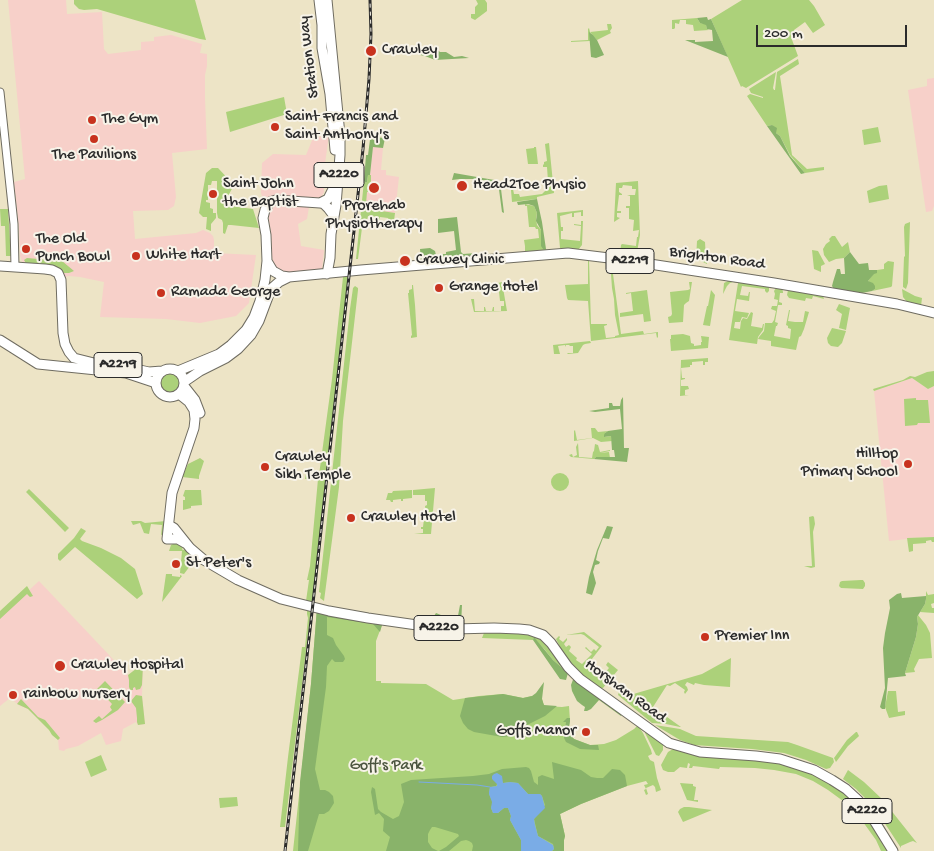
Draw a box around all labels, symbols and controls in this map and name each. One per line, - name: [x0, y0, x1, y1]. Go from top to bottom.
- street label: Station Way: [295, 15, 325, 99]
- scale bar: [759, 15, 910, 47]
- text: 200 m: [764, 25, 803, 43]
- place label: Crawley: [382, 41, 437, 61]
- marker: Crawley: [364, 44, 378, 58]
- place label: Saint Francis and Saint Anthony's: [285, 108, 397, 146]
- place label: The Gym: [102, 110, 158, 130]
- marker: The Gym: [86, 114, 98, 126]
- marker: Saint Francis and Saint Anthony's: [269, 121, 281, 133]
- marker: The Pavilions: [88, 133, 100, 145]
- place label: The Pavilions: [52, 146, 136, 166]
- road number: A2220: [314, 162, 364, 188]
- place label: Saint John the Baptist: [223, 175, 298, 213]
- place label: Head2Toe Physio: [473, 176, 586, 196]
- marker: Head2Toe Physio: [455, 179, 469, 193]
- marker: Prorehab Physiotherapy: [367, 181, 381, 195]
- marker: Saint John the Baptist: [207, 188, 219, 200]
- place label: Prorehab Physiotherapy: [326, 197, 422, 235]
- place label: The Old Punch Bowl: [36, 230, 110, 268]
- marker: The Old Punch Bowl: [20, 243, 32, 255]
- street label: Brighton Road: [668, 243, 766, 275]
- place label: White Hart: [146, 246, 220, 266]
- road number: A2219: [606, 248, 654, 274]
- marker: White Hart: [130, 250, 142, 262]
- place label: Crawey Clinic: [416, 251, 504, 271]
- marker: Crawey Clinic: [398, 254, 412, 268]
- place label: Grange Hotel: [449, 278, 538, 298]
- marker: Grange Hotel: [433, 282, 445, 294]
- place label: Ramada George: [171, 283, 280, 303]
- marker: Ramada George: [155, 287, 167, 299]
- road number: A2219: [94, 352, 142, 378]
- place label: Hilltop Primary School: [801, 445, 898, 483]
- place label: Crawley Sikh Temple: [275, 448, 351, 486]
- marker: Hilltop Primary School: [902, 458, 914, 470]
- marker: Crawley Sikh Temple: [259, 461, 271, 473]
- place label: Crawley Hotel: [361, 508, 456, 528]
- marker: Crawley Hotel: [345, 512, 357, 524]
- place label: St Peter's: [186, 554, 251, 574]
- marker: St Peter's: [170, 558, 182, 570]
- road number: A2220: [414, 616, 464, 640]
- place label: Premier Inn: [715, 627, 789, 647]
- marker: Premier Inn: [699, 631, 711, 643]
- place label: Crawley Hospital: [71, 656, 184, 676]
- street label: Horsham Road: [580, 656, 670, 728]
- marker: Crawley Hospital: [53, 659, 67, 673]
- place label: rainbow nursery: [23, 685, 130, 705]
- marker: rainbow nursery: [7, 689, 19, 701]
- place label: Goffs Manor: [497, 722, 576, 742]
- marker: Goffs Manor: [580, 726, 592, 738]
- park label: Goff's Park: [350, 757, 422, 777]
- road number: A2220: [842, 798, 892, 824]

